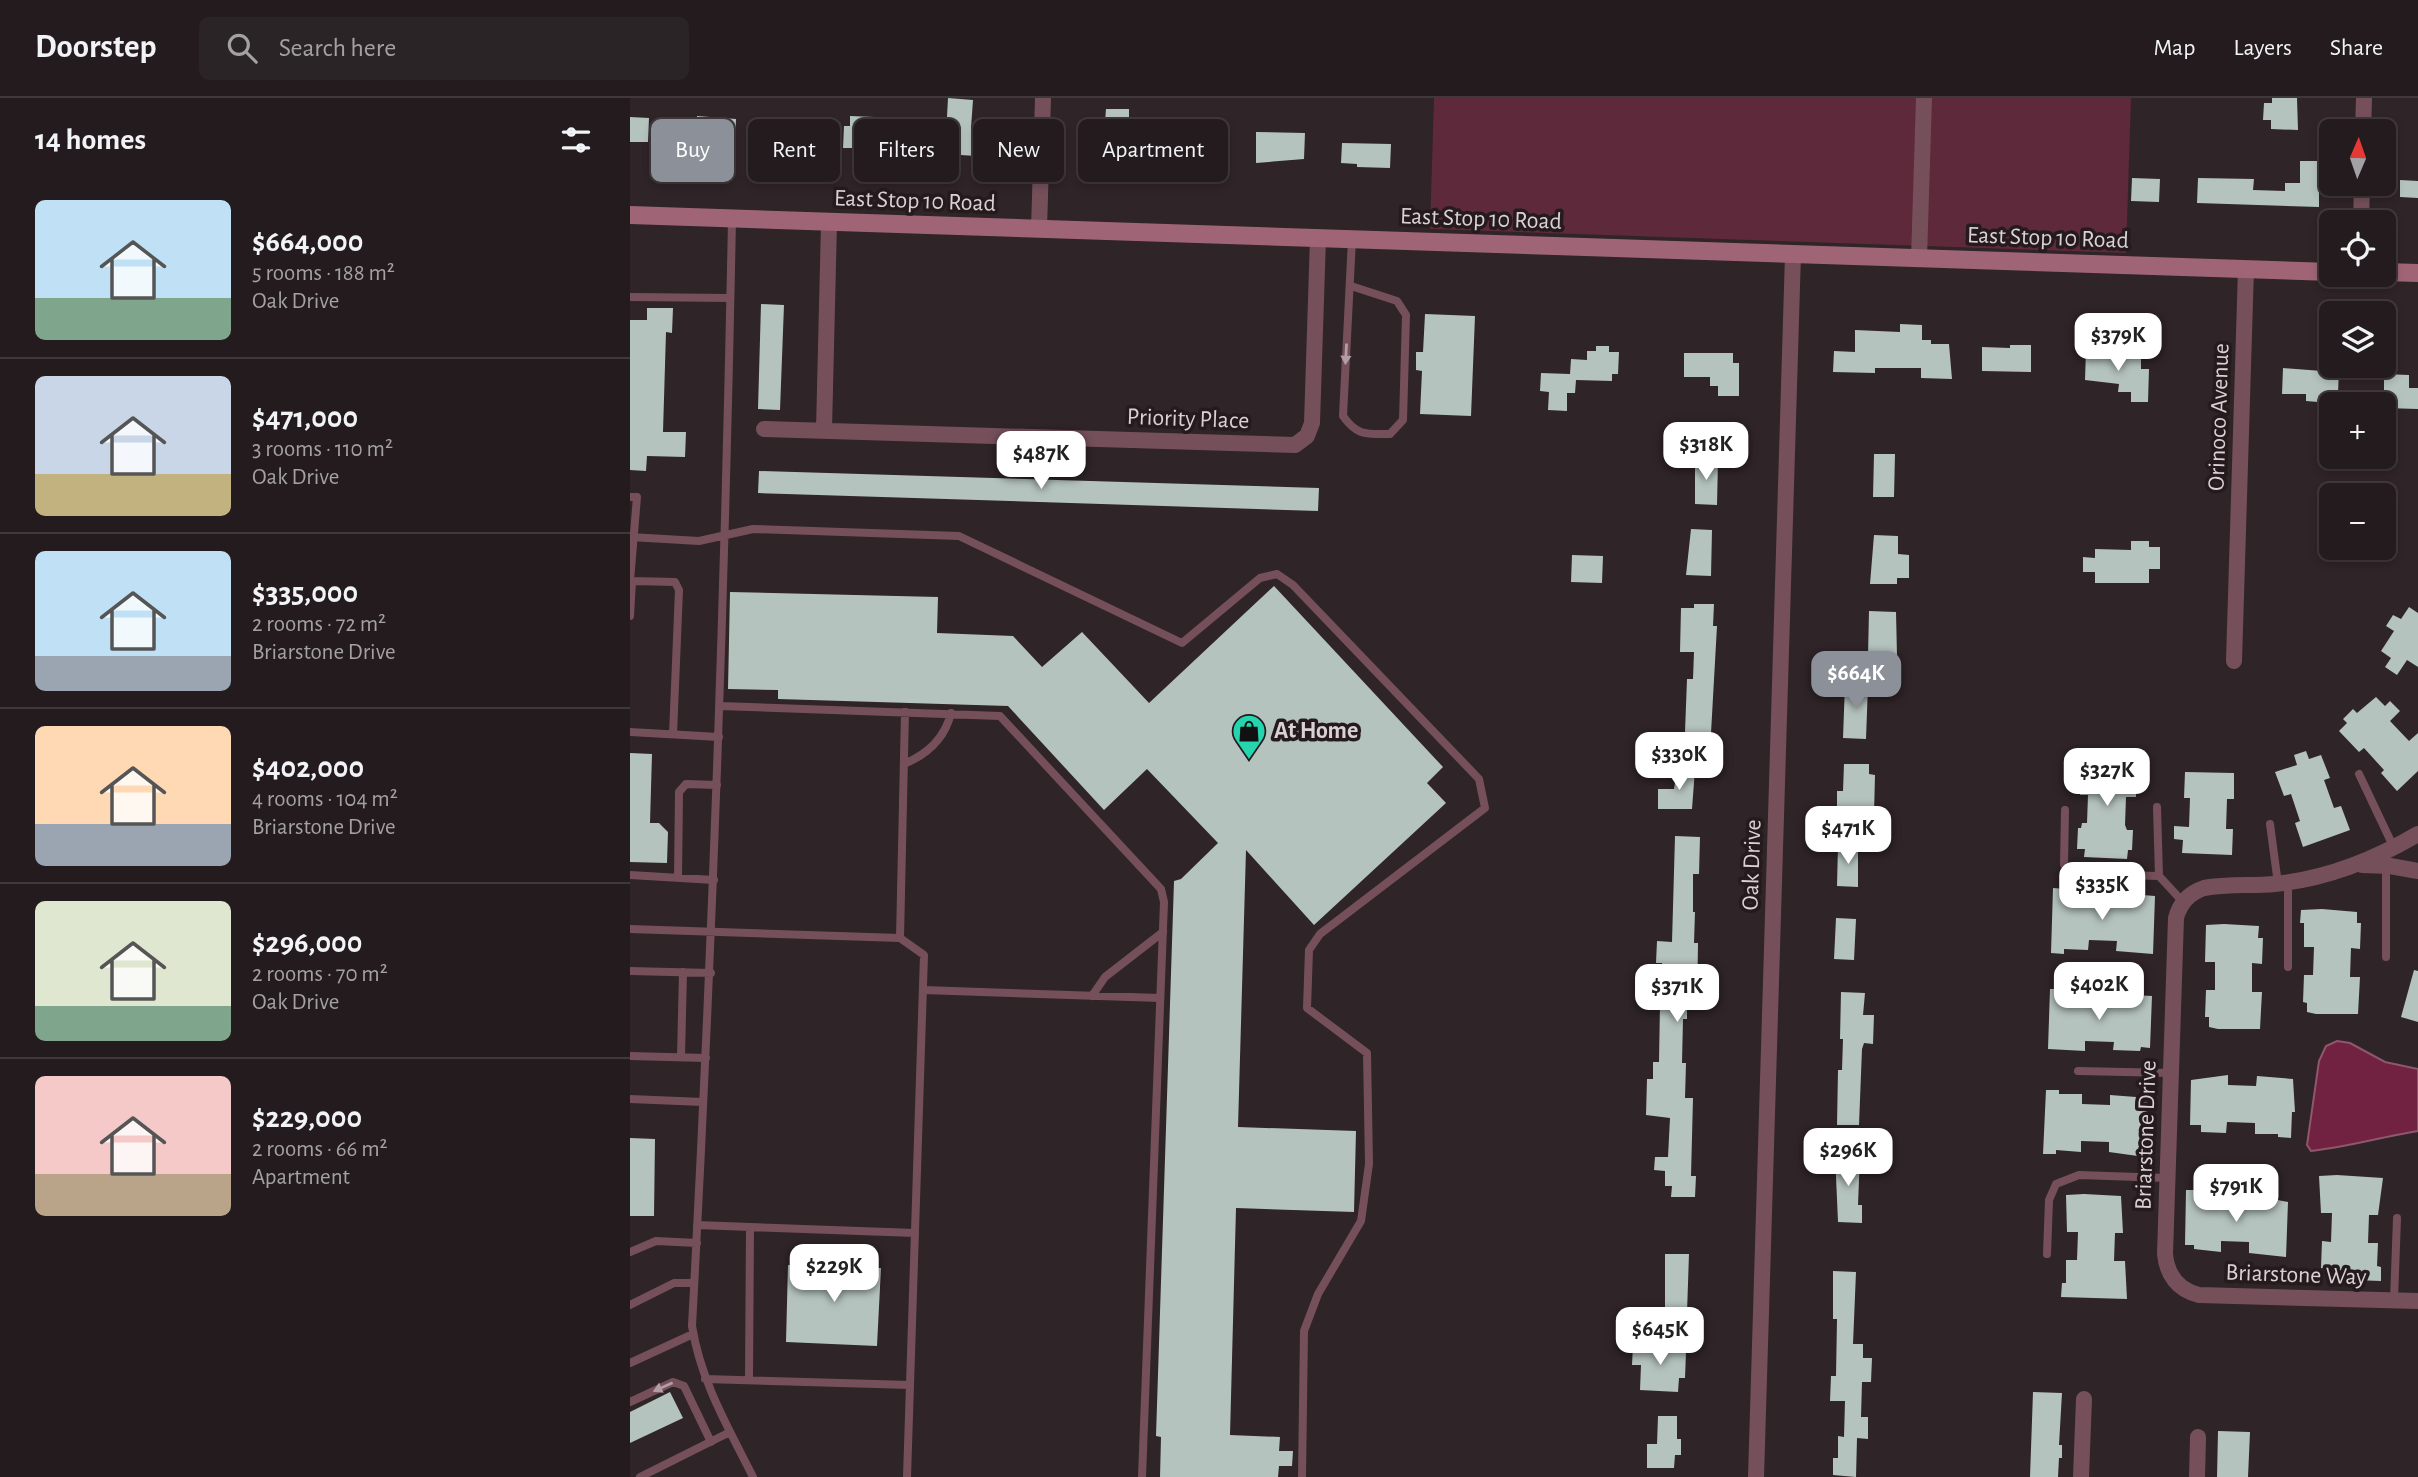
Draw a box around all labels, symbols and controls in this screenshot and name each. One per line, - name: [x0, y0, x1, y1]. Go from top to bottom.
- search box: [199, 17, 689, 80]
- icon: search: [223, 29, 261, 67]
- text: Doorstep: [35, 31, 157, 64]
- text: Search here: [279, 35, 396, 61]
- text: Map: [2153, 36, 2195, 60]
- text: Layers: [2233, 36, 2292, 60]
- text: Share: [2330, 36, 2383, 60]
- chip: Buy: [651, 119, 734, 182]
- chip: Rent: [748, 119, 840, 182]
- chip: Filters: [854, 119, 959, 182]
- chip: New: [973, 119, 1064, 182]
- chip: Apartment: [1078, 119, 1228, 182]
- north arrow: [2319, 119, 2396, 196]
- map controls: [2319, 119, 2396, 560]
- icon: filters: [557, 121, 595, 159]
- text: 14 homes: [35, 125, 146, 155]
- street label: East Stop 10 Road: [834, 186, 996, 216]
- street label: East Stop 10 Road: [1400, 204, 1562, 234]
- button: locate: [2319, 210, 2396, 287]
- street label: East Stop 10 Road: [1967, 223, 2129, 253]
- text: $664,000: [252, 227, 363, 257]
- icon: home: [91, 228, 175, 312]
- text: 5 rooms · 188 m²: [252, 262, 395, 285]
- text: Oak Drive: [252, 290, 339, 313]
- button: layers: [2319, 301, 2396, 378]
- pin: $379K: [2069, 314, 2167, 373]
- text: $379K: [2091, 324, 2145, 347]
- one-way arrow: [1340, 343, 1351, 365]
- street label: Orinoco Avenue: [2204, 343, 2234, 491]
- button: +: [2319, 392, 2396, 469]
- text: $471,000: [252, 403, 358, 433]
- icon: home: [91, 404, 175, 488]
- street label: Priority Place: [1126, 405, 1250, 433]
- pin: $318K: [1657, 422, 1755, 482]
- pin: $487K: [992, 432, 1090, 491]
- text: $318K: [1679, 433, 1733, 456]
- text: 3 rooms · 110 m²: [252, 438, 393, 461]
- text: $487K: [1013, 442, 1069, 465]
- text: Oak Drive: [252, 466, 339, 489]
- button: −: [2319, 483, 2396, 560]
- text: $335,000: [252, 578, 358, 608]
- icon: home: [91, 579, 175, 663]
- text: 2 rooms · 72 m²: [252, 613, 386, 636]
- text: Briarstone Drive: [252, 641, 396, 664]
- pin: $664K: [1807, 652, 1905, 711]
- text: $664K: [1827, 662, 1885, 685]
- shop icon: At Home: [1230, 712, 1268, 761]
- place label: At Home: [1274, 719, 1358, 743]
- pin: $330K: [1630, 732, 1728, 792]
- text: $330K: [1651, 743, 1707, 766]
- pin: $327K: [2058, 748, 2156, 808]
- text: $402,000: [252, 753, 364, 783]
- icon: home: [91, 754, 175, 838]
- text: $327K: [2080, 759, 2134, 782]
- text: 4 rooms · 104 m²: [252, 788, 398, 811]
- pin: $471K: [1799, 806, 1897, 866]
- text: Briarstone Drive: [252, 816, 396, 839]
- text: $471K: [1821, 817, 1875, 840]
- street label: Oak Drive: [1738, 819, 1766, 911]
- pin: $335K: [2053, 862, 2151, 922]
- text: $335K: [2075, 873, 2129, 896]
- text: $296,000: [252, 928, 362, 958]
- icon: home: [91, 929, 175, 1013]
- pin: $402K: [2050, 962, 2148, 1022]
- text: 2 rooms · 70 m²: [252, 963, 388, 986]
- pin: $371K: [1628, 964, 1726, 1024]
- text: $402K: [2070, 973, 2128, 996]
- text: $371K: [1651, 975, 1703, 998]
- text: Oak Drive: [252, 991, 339, 1014]
- street label: Briarstone Drive: [2131, 1060, 2161, 1210]
- text: $229,000: [252, 1103, 362, 1133]
- icon: home: [91, 1104, 175, 1188]
- pin: $296K: [1799, 1128, 1897, 1188]
- text: 2 rooms · 66 m²: [252, 1138, 388, 1161]
- text: $296K: [1820, 1139, 1876, 1162]
- pin: $791K: [2187, 1164, 2285, 1224]
- text: Apartment: [252, 1166, 350, 1189]
- text: $791K: [2209, 1175, 2263, 1198]
- pin: $229K: [785, 1244, 883, 1304]
- text: $229K: [806, 1255, 862, 1278]
- street label: Briarstone Way: [2225, 1261, 2367, 1289]
- pin: $645K: [1611, 1308, 1709, 1367]
- text: $645K: [1632, 1318, 1688, 1341]
- one-way arrow: [652, 1382, 673, 1393]

